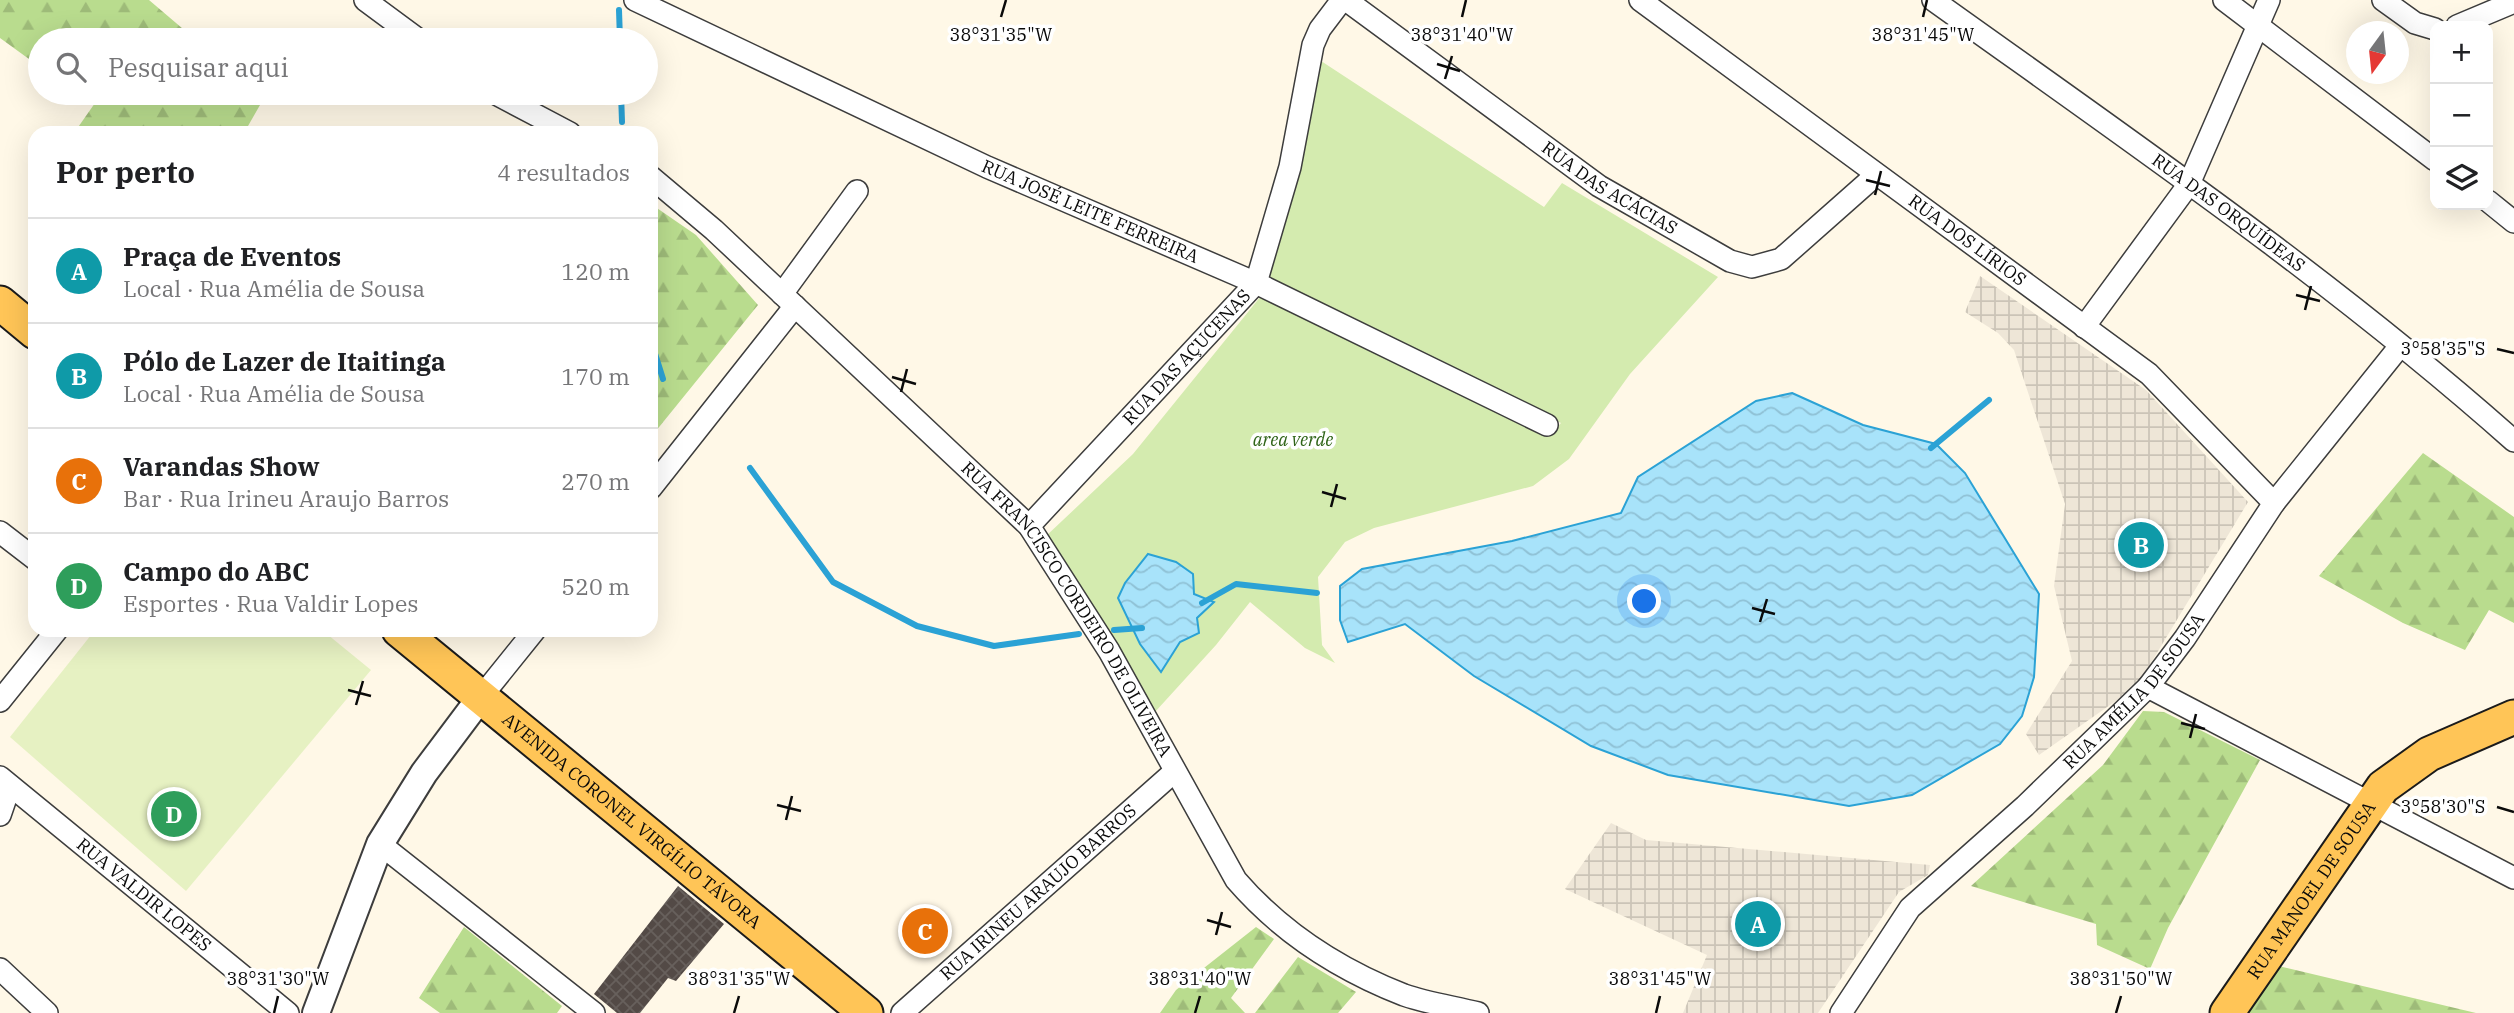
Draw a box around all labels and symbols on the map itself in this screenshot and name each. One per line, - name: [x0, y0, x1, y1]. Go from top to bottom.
- north arrow: [2346, 21, 2409, 84]
- text: 38°31'35"W: [950, 23, 1053, 46]
- text: 38°31'40"W: [1411, 23, 1514, 46]
- text: 38°31'45"W: [1872, 23, 1975, 46]
- street label: RUA DAS ACÁCIAS: [1537, 136, 1682, 239]
- street label: RUA DAS ORQUÍDEAS: [2147, 148, 2310, 277]
- street label: RUA JOSÉ LEITE FERREIRA: [978, 154, 1203, 268]
- street label: RUA DOS LÍRIOS: [1904, 189, 2031, 291]
- street label: RUA DAS AÇUCENAS: [1117, 284, 1255, 430]
- text: 3°58'35"S: [2401, 337, 2485, 360]
- park label: area verde: [1253, 428, 1333, 451]
- street label: RUA FRANCISCO CORDEIRO DE OLIVEIRA: [957, 456, 1178, 761]
- pin: B: [2118, 519, 2164, 571]
- your location: [1627, 584, 1661, 618]
- street label: RUA AMÉLIA DE SOUSA: [2058, 608, 2210, 774]
- street label: AVENIDA CORONEL VIRGÍLIO TÁVORA: [498, 708, 767, 934]
- pin: D: [151, 788, 197, 840]
- text: 3°58'30"S: [2401, 795, 2485, 818]
- street label: RUA MANOEL DE SOUSA: [2242, 796, 2381, 983]
- street label: RUA IRINEU ARAUJO BARROS: [935, 799, 1141, 985]
- street label: RUA VALDIR LOPES: [72, 833, 216, 956]
- pin: A: [1735, 898, 1781, 950]
- pin: C: [902, 905, 948, 957]
- text: 38°31'30"W: [227, 967, 330, 990]
- text: 38°31'35"W: [688, 967, 791, 990]
- text: 38°31'40"W: [1149, 967, 1252, 990]
- text: 38°31'45"W: [1609, 967, 1712, 990]
- text: 38°31'50"W: [2070, 967, 2173, 990]

